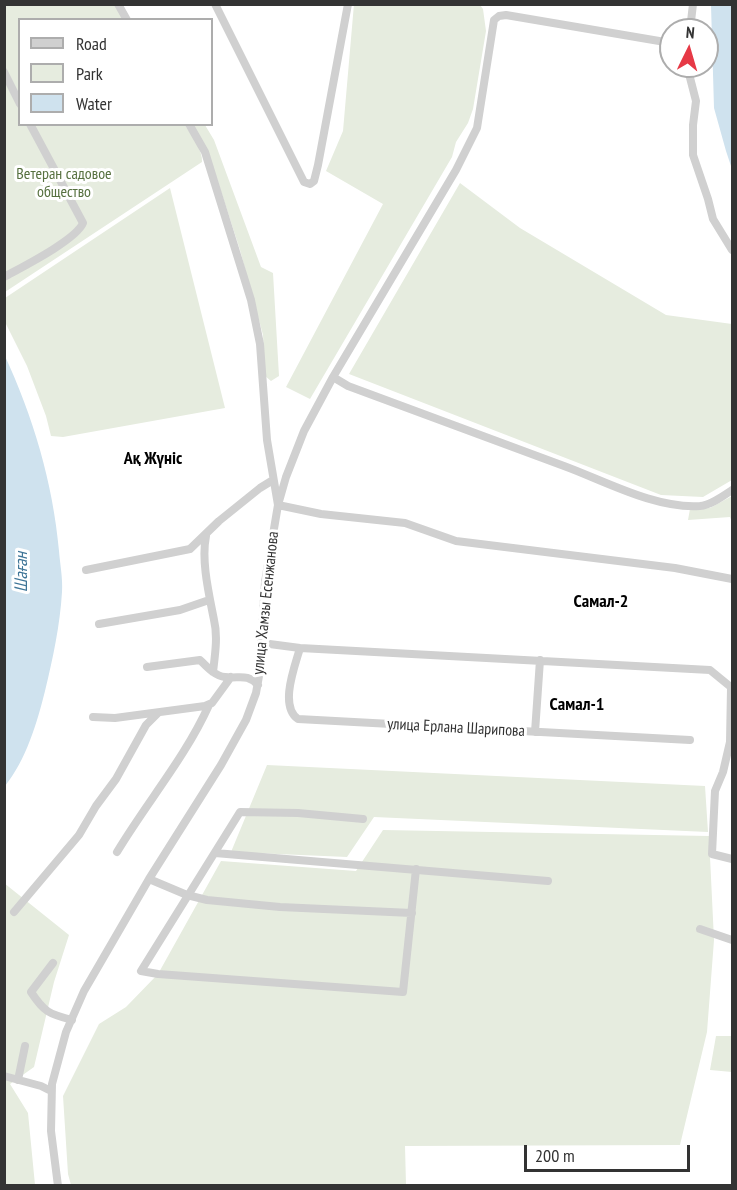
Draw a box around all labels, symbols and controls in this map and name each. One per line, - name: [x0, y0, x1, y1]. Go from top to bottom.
- legend: [18, 18, 213, 126]
- north arrow: [659, 18, 719, 78]
- text: N: [685, 22, 696, 42]
- text: Road: [76, 32, 107, 55]
- text: Park: [76, 62, 103, 85]
- text: Water: [76, 92, 112, 115]
- park label: Ветеран садовое общество: [16, 164, 112, 202]
- district label: Ақ Жүніс: [124, 448, 182, 470]
- street label: улица Хамзы Есенжанова: [249, 530, 283, 676]
- water label: Шаған: [11, 552, 33, 592]
- district label: Самал-2: [574, 591, 628, 613]
- district label: Самал-1: [550, 694, 604, 716]
- street label: улица Ерлана Шарипова: [387, 715, 525, 741]
- scale bar: [527, 1133, 694, 1171]
- text: 200 m: [535, 1144, 575, 1167]

